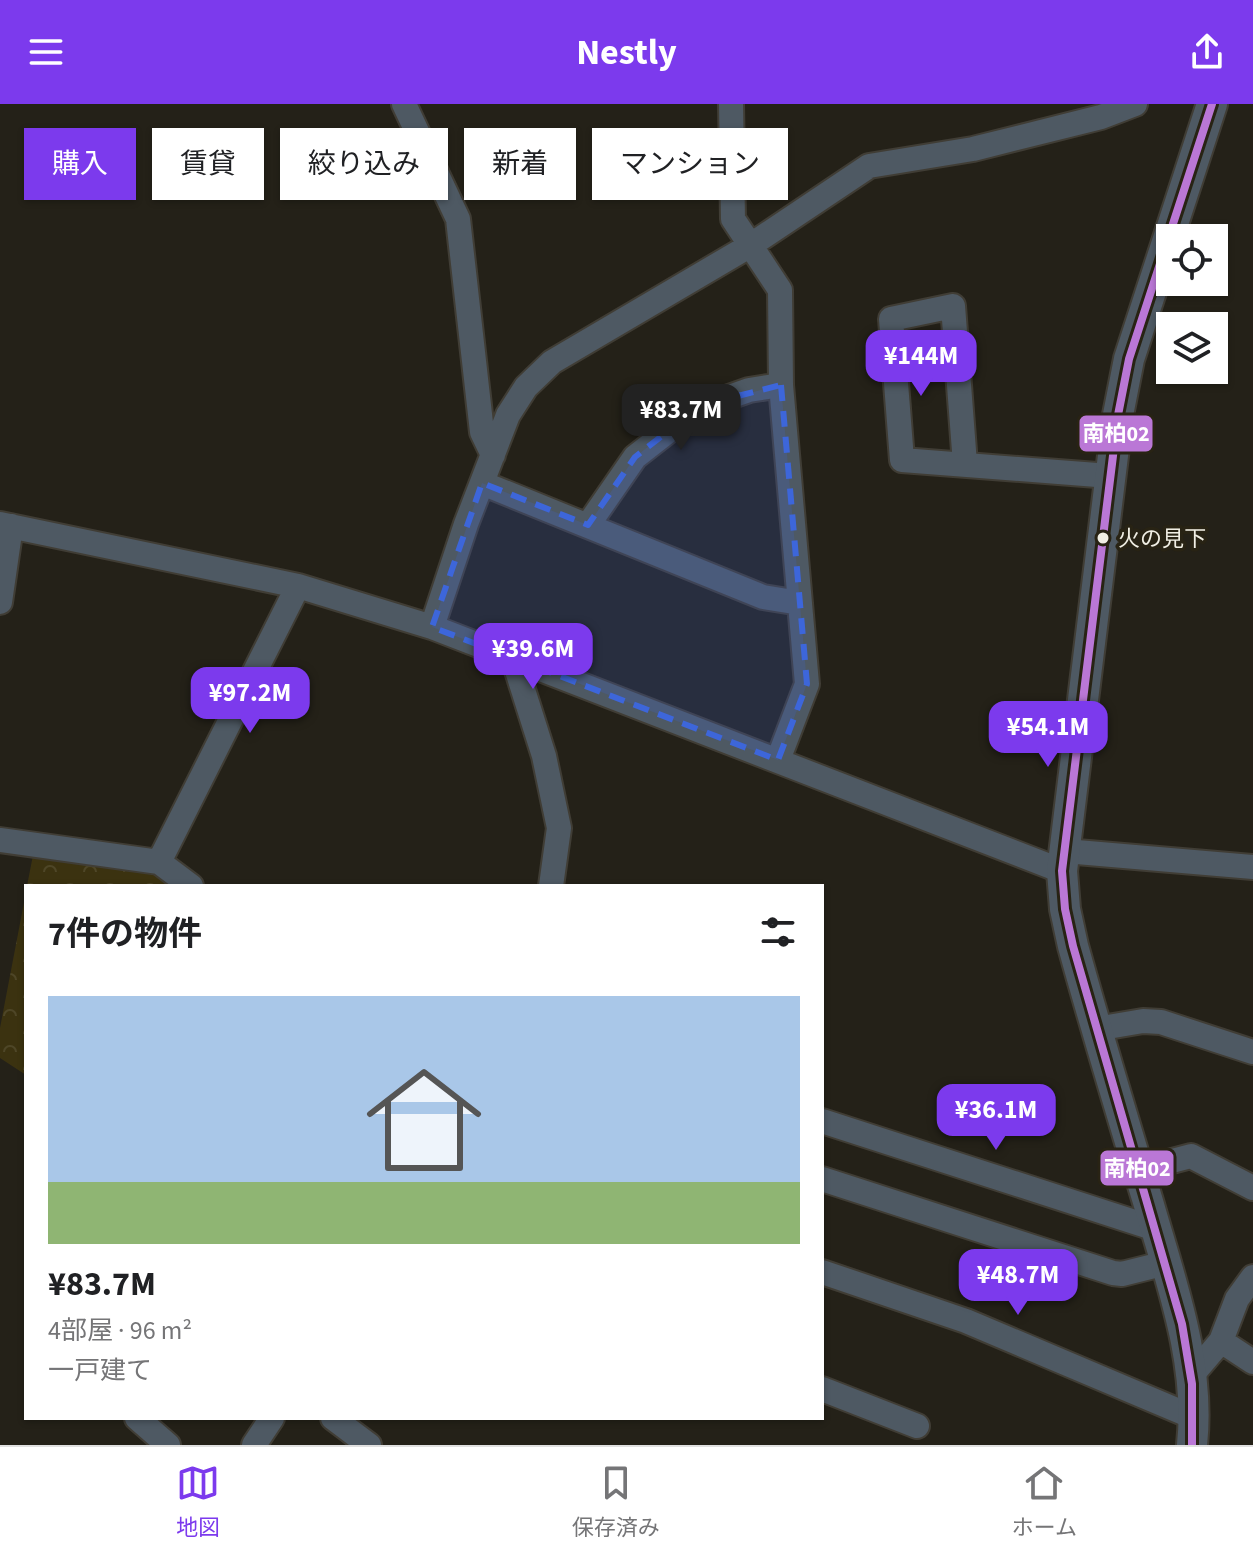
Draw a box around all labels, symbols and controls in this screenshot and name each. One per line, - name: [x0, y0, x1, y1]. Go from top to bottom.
- text: Nestly: [576, 27, 677, 78]
- icon: menu: [24, 30, 68, 74]
- icon: share: [1185, 30, 1229, 74]
- chip: 購入: [24, 128, 136, 200]
- chip: 賃貸: [152, 128, 264, 200]
- chip: 絞り込み: [280, 128, 448, 200]
- chip: 新着: [464, 128, 576, 200]
- chip: マンション: [592, 128, 788, 200]
- map controls: [1156, 224, 1228, 384]
- button: locate: [1156, 224, 1228, 296]
- button: layers: [1156, 312, 1228, 384]
- pin: ¥144M: [865, 330, 977, 398]
- text: ¥144M: [884, 337, 958, 374]
- pin: ¥83.7M: [616, 384, 746, 452]
- text: ¥83.7M: [640, 391, 722, 428]
- line badge: 南柏02: [1078, 414, 1154, 453]
- text: 南柏02: [1082, 418, 1150, 450]
- place label: 火の見下: [1118, 523, 1206, 555]
- marker: 火の見下: [1095, 530, 1111, 546]
- pin: ¥39.6M: [468, 623, 598, 691]
- text: ¥39.6M: [492, 630, 574, 667]
- pin: ¥97.2M: [185, 667, 315, 735]
- text: ¥97.2M: [209, 674, 291, 711]
- pin: ¥54.1M: [983, 701, 1113, 769]
- text: ¥54.1M: [1007, 708, 1089, 745]
- text: 7件の物件: [48, 910, 202, 959]
- icon: filters: [756, 910, 800, 954]
- icon: home: [352, 1048, 496, 1192]
- pin: ¥36.1M: [931, 1084, 1061, 1152]
- text: ¥36.1M: [955, 1091, 1037, 1128]
- line badge: 南柏02: [1099, 1149, 1175, 1187]
- text: 南柏02: [1103, 1153, 1171, 1185]
- pin: ¥48.7M: [953, 1249, 1083, 1317]
- text: ¥48.7M: [977, 1256, 1059, 1293]
- text: ¥83.7M: [48, 1260, 156, 1309]
- text: 4部屋 · 96 m²: [48, 1312, 192, 1349]
- text: 一戸建て: [48, 1352, 152, 1389]
- tab: 地図: [176, 1461, 220, 1544]
- tab: 保存済み: [572, 1461, 660, 1544]
- tab: ホーム: [1012, 1461, 1077, 1544]

